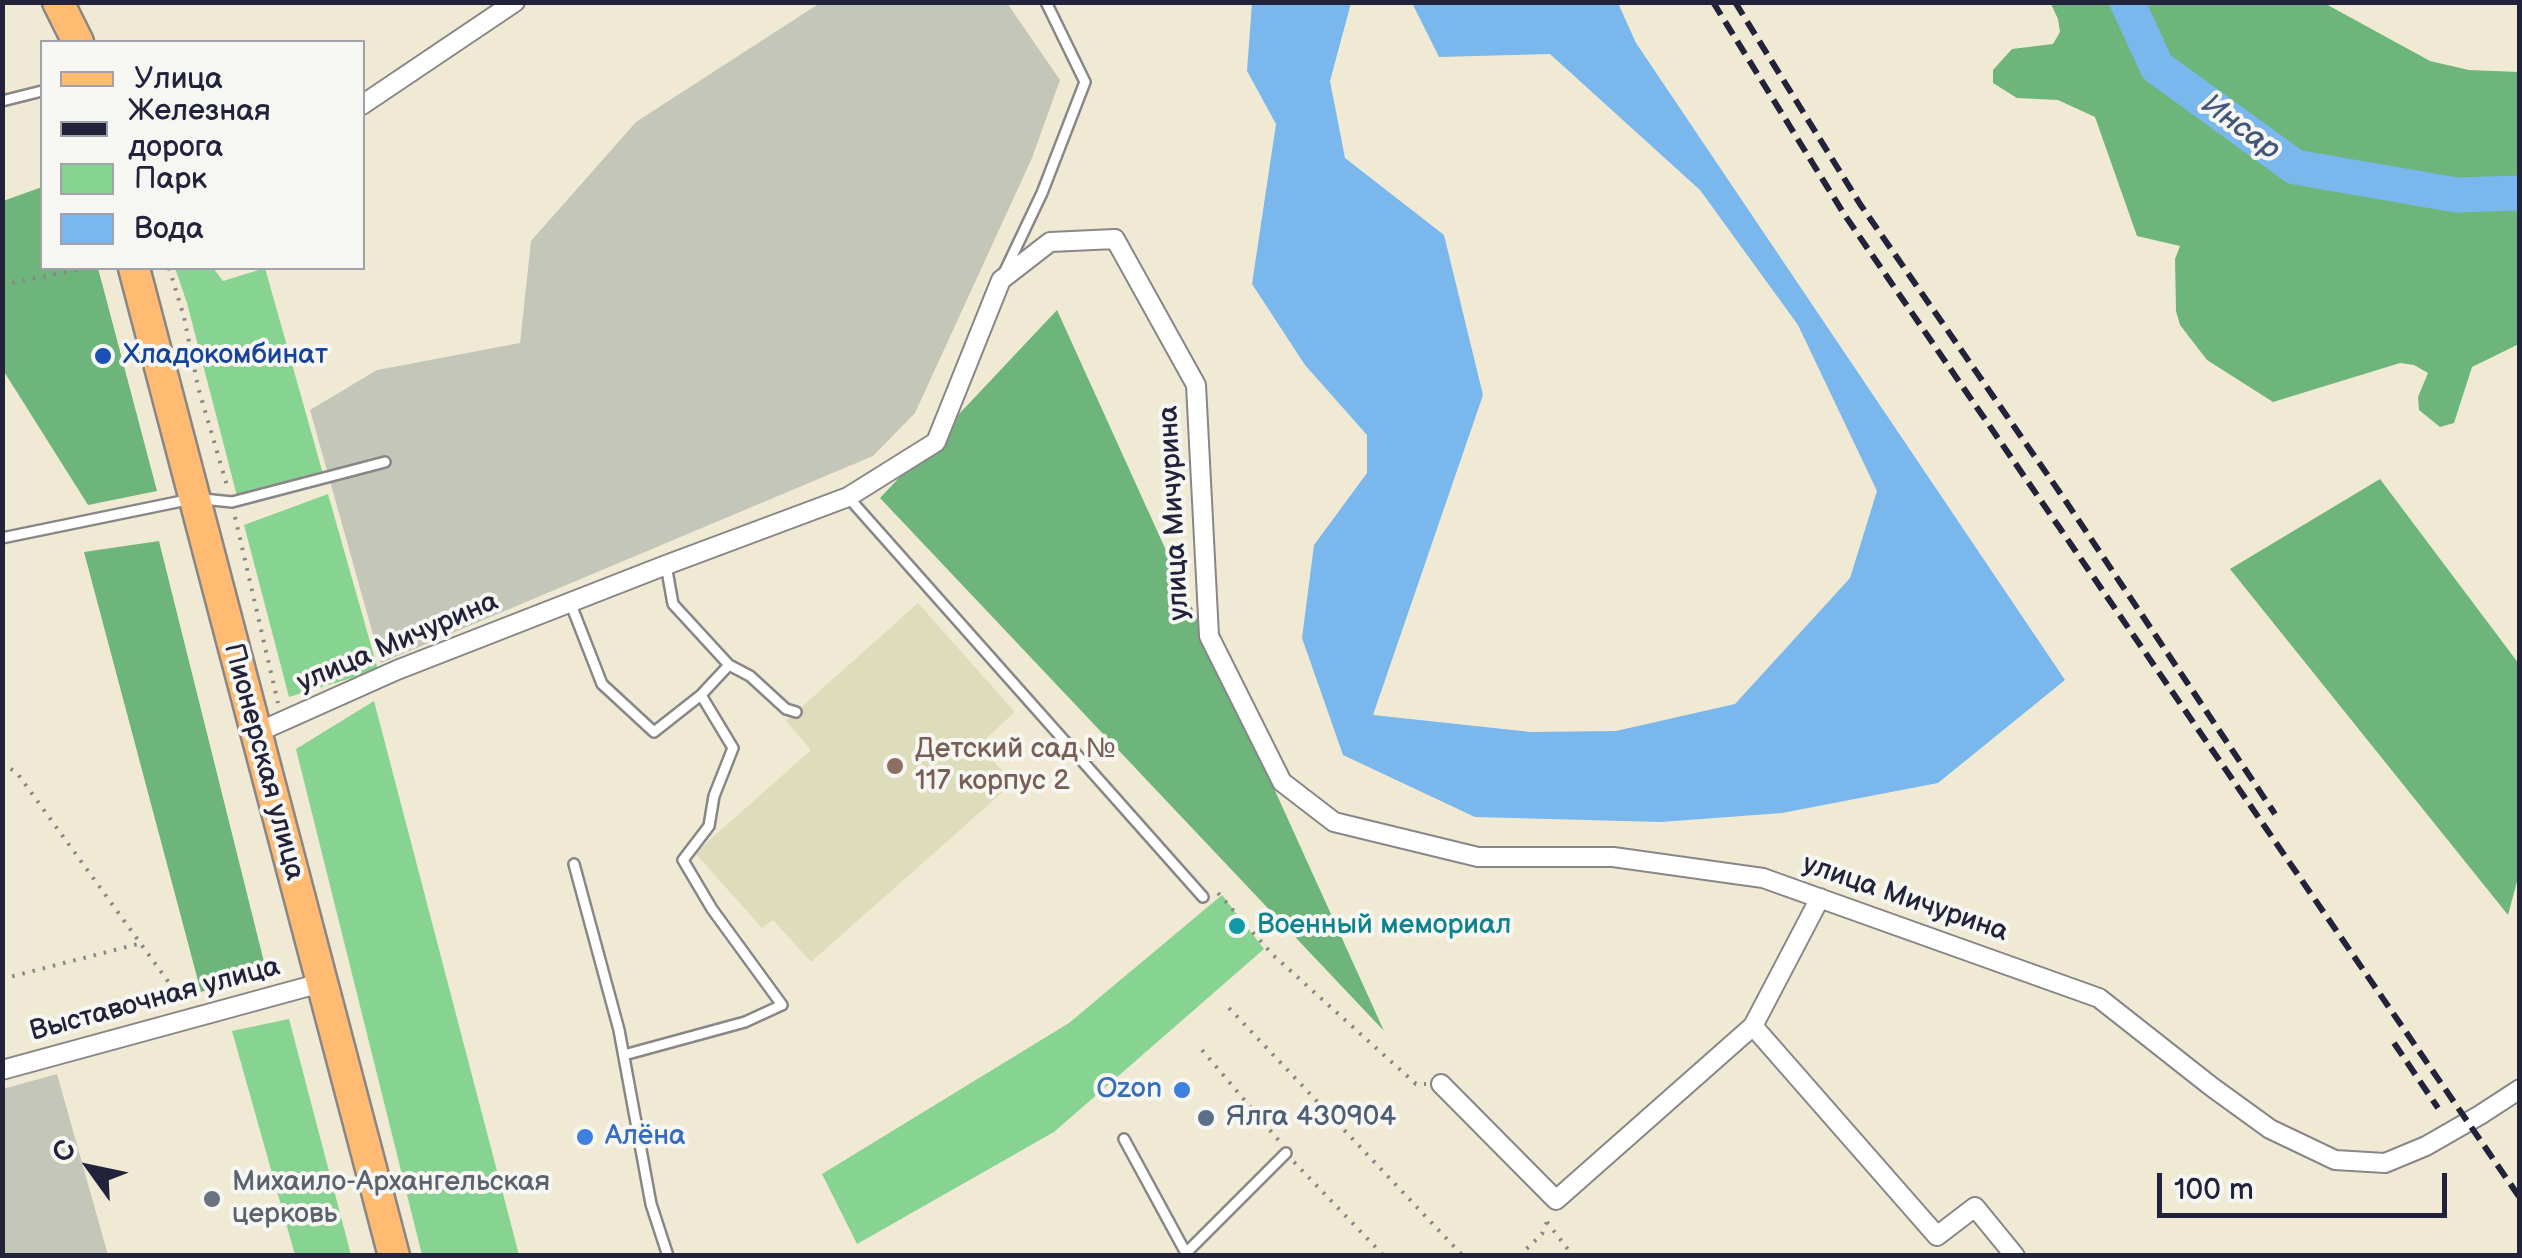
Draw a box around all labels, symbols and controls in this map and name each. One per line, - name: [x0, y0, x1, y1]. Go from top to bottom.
- legend: [40, 40, 365, 270]
- text: Улица: [134, 61, 223, 97]
- water label: Инсар: [2194, 87, 2286, 169]
- text: Железная дорога: [128, 93, 271, 165]
- text: Парк: [134, 161, 207, 197]
- text: Вода: [134, 211, 204, 247]
- place label: Хладокомбинат: [123, 339, 328, 373]
- marker: Хладокомбинат: [92, 345, 114, 367]
- street label: улица Мичурина: [1153, 405, 1197, 621]
- street label: улица Мичурина: [292, 585, 504, 701]
- street label: Пионерская улица: [215, 640, 311, 884]
- place label: Детский сад № 117 корпус 2: [915, 733, 1116, 799]
- marker: Детский сад № 117 корпус 2: [884, 755, 906, 777]
- street label: улица Мичурина: [1798, 848, 2012, 950]
- place label: Военный мемориал: [1257, 909, 1511, 943]
- marker: Военный мемориал: [1226, 915, 1248, 937]
- street label: Выставочная улица: [26, 950, 284, 1050]
- place label: Ozon: [1096, 1073, 1162, 1107]
- marker: Ozon: [1171, 1079, 1193, 1101]
- place label: Ялга 430904: [1226, 1101, 1396, 1135]
- marker: Ялга 430904: [1195, 1107, 1217, 1129]
- north arrow: [40, 1118, 140, 1218]
- place label: Алёна: [605, 1120, 686, 1154]
- marker: Алёна: [574, 1126, 596, 1148]
- text: С: [45, 1134, 84, 1169]
- scale bar: [2162, 1153, 2452, 1215]
- place label: Михаило-Архангельская церковь: [232, 1166, 550, 1232]
- text: 100 m: [2174, 1172, 2254, 1208]
- marker: Михаило-Архангельская церковь: [201, 1188, 223, 1210]

